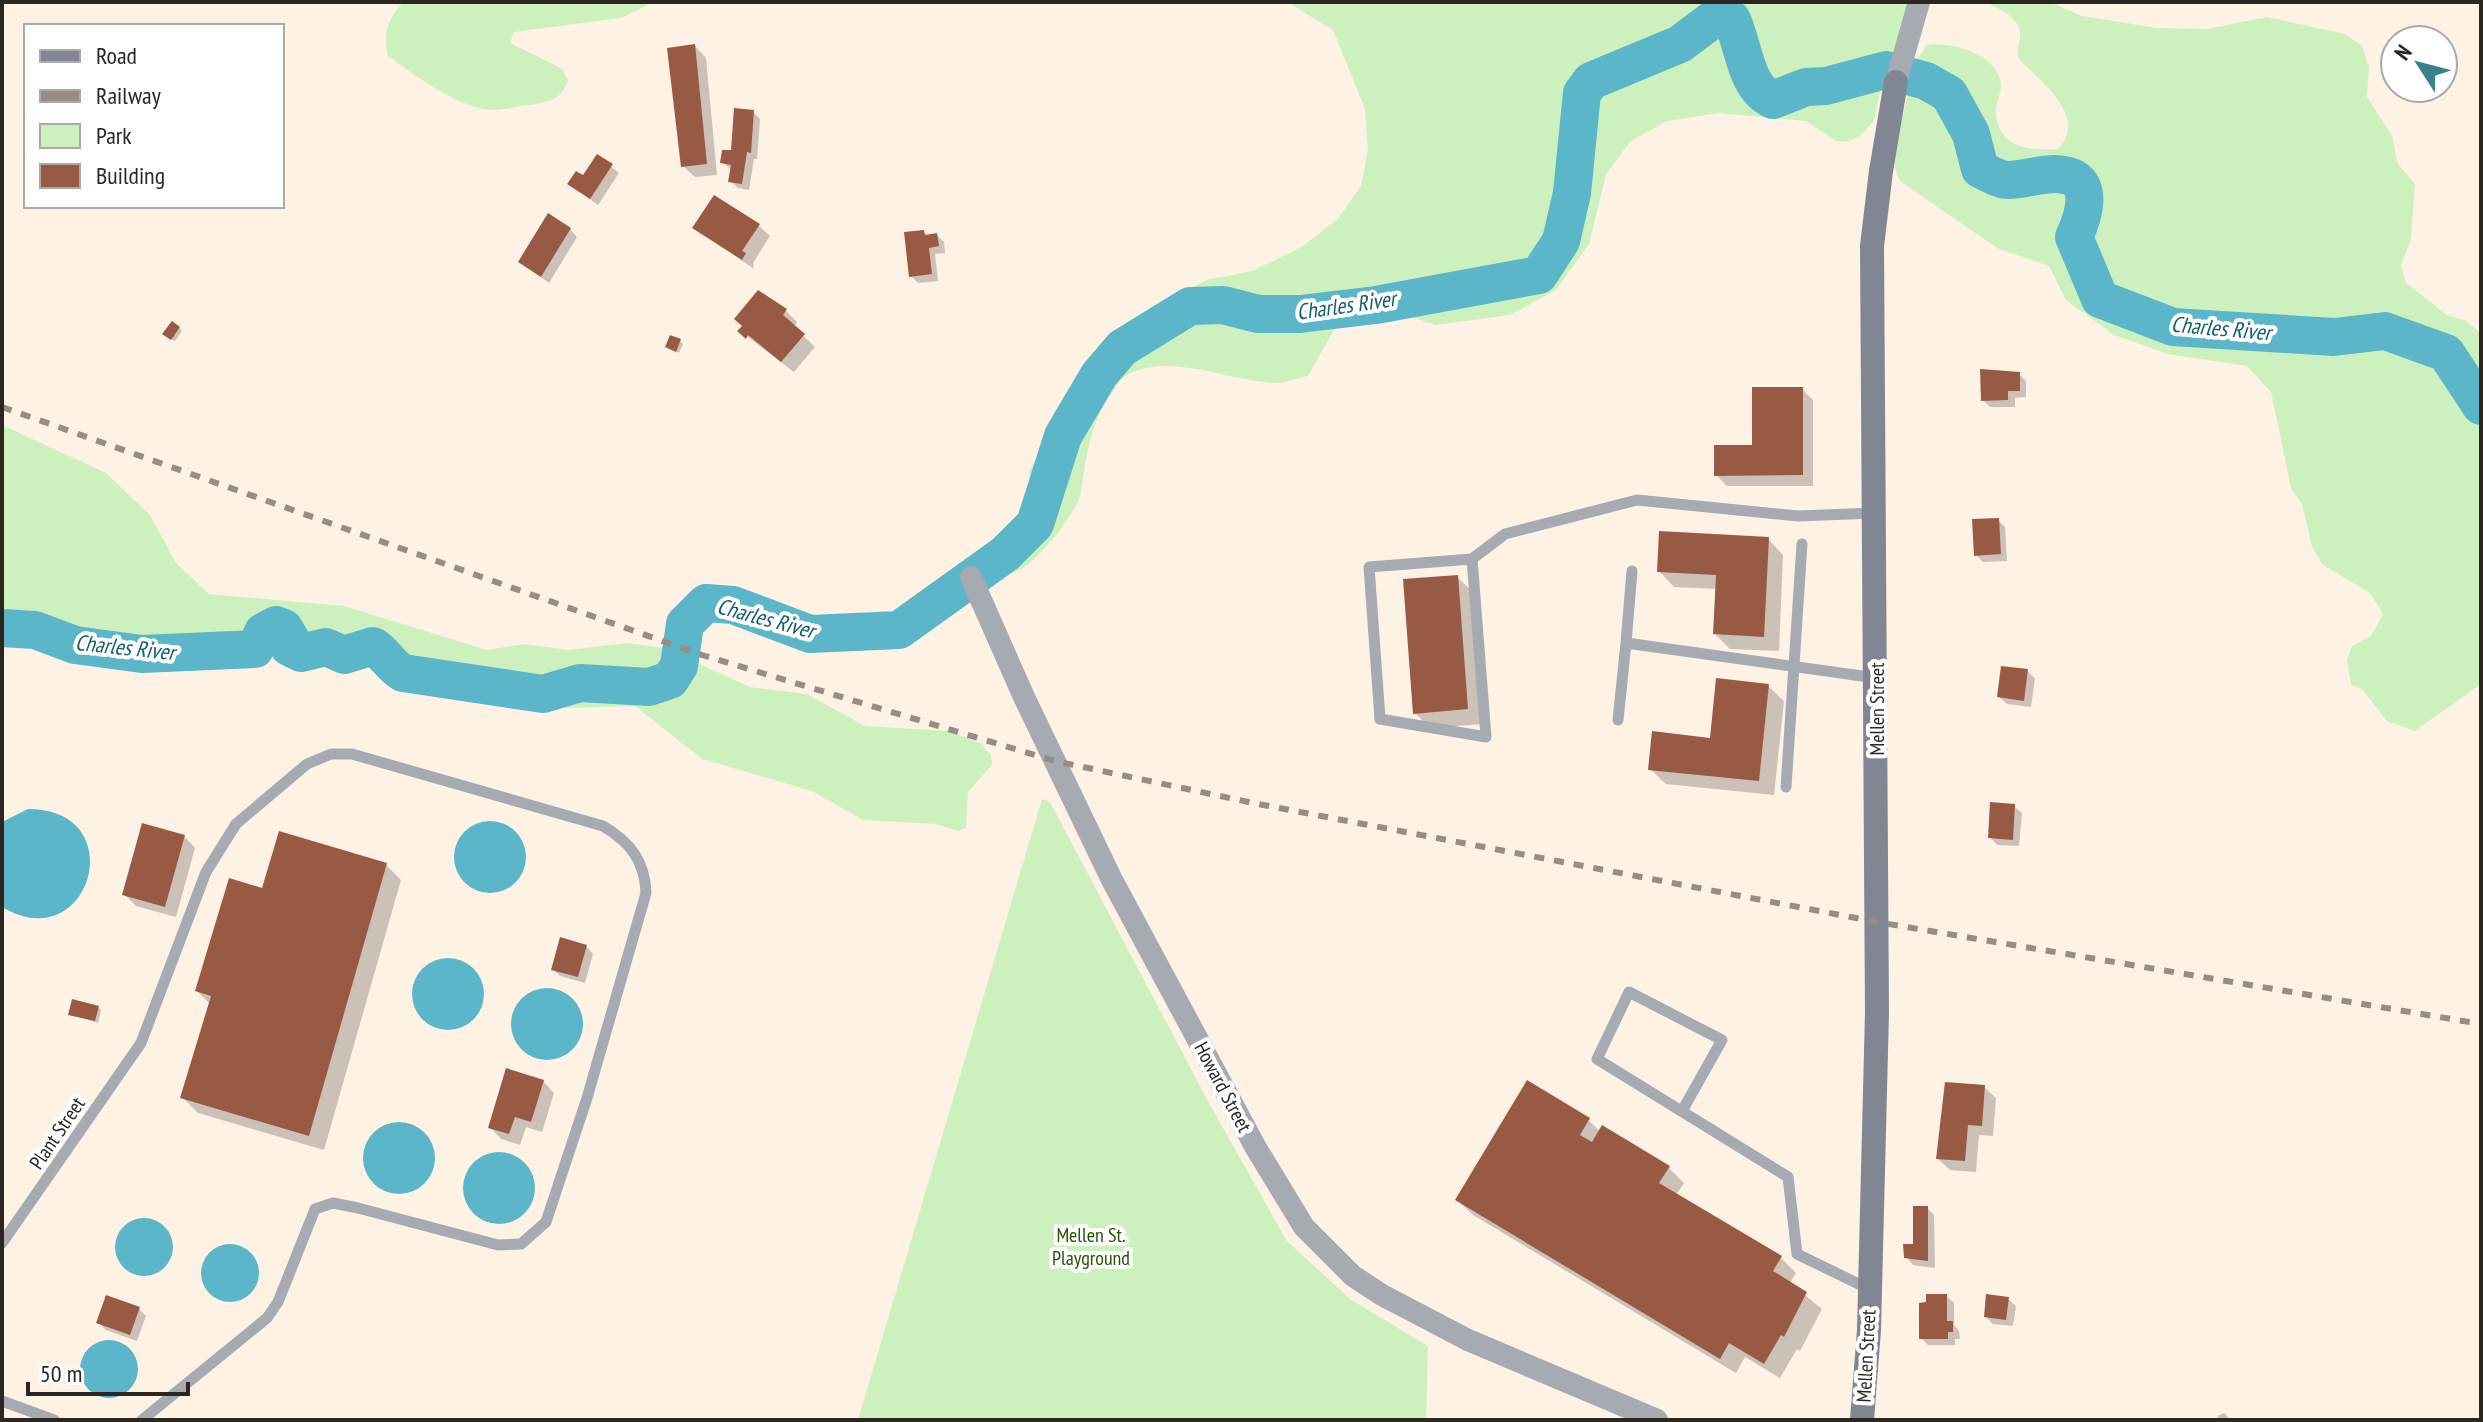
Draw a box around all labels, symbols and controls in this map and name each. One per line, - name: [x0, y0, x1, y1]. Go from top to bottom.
- legend: [24, 24, 284, 208]
- north arrow: [2379, 24, 2459, 104]
- text: N: [2388, 39, 2418, 65]
- text: Road: [96, 40, 137, 71]
- text: Railway: [96, 80, 161, 111]
- text: Park: [96, 120, 132, 151]
- text: Building: [96, 160, 165, 191]
- water label: Charles River: [1295, 284, 1400, 326]
- water label: Charles River: [2170, 310, 2275, 347]
- water label: Charles River: [714, 592, 821, 645]
- water label: Charles River: [74, 628, 179, 666]
- street label: Mellen Street: [1864, 662, 1890, 756]
- street label: Howard Street: [1188, 1037, 1258, 1137]
- street label: Plant Street: [23, 1091, 91, 1174]
- park label: Mellen St. Playground: [1052, 1222, 1130, 1271]
- street label: Mellen Street: [1851, 1308, 1881, 1403]
- scale bar: [28, 1346, 188, 1396]
- text: 50 m: [40, 1358, 82, 1389]

